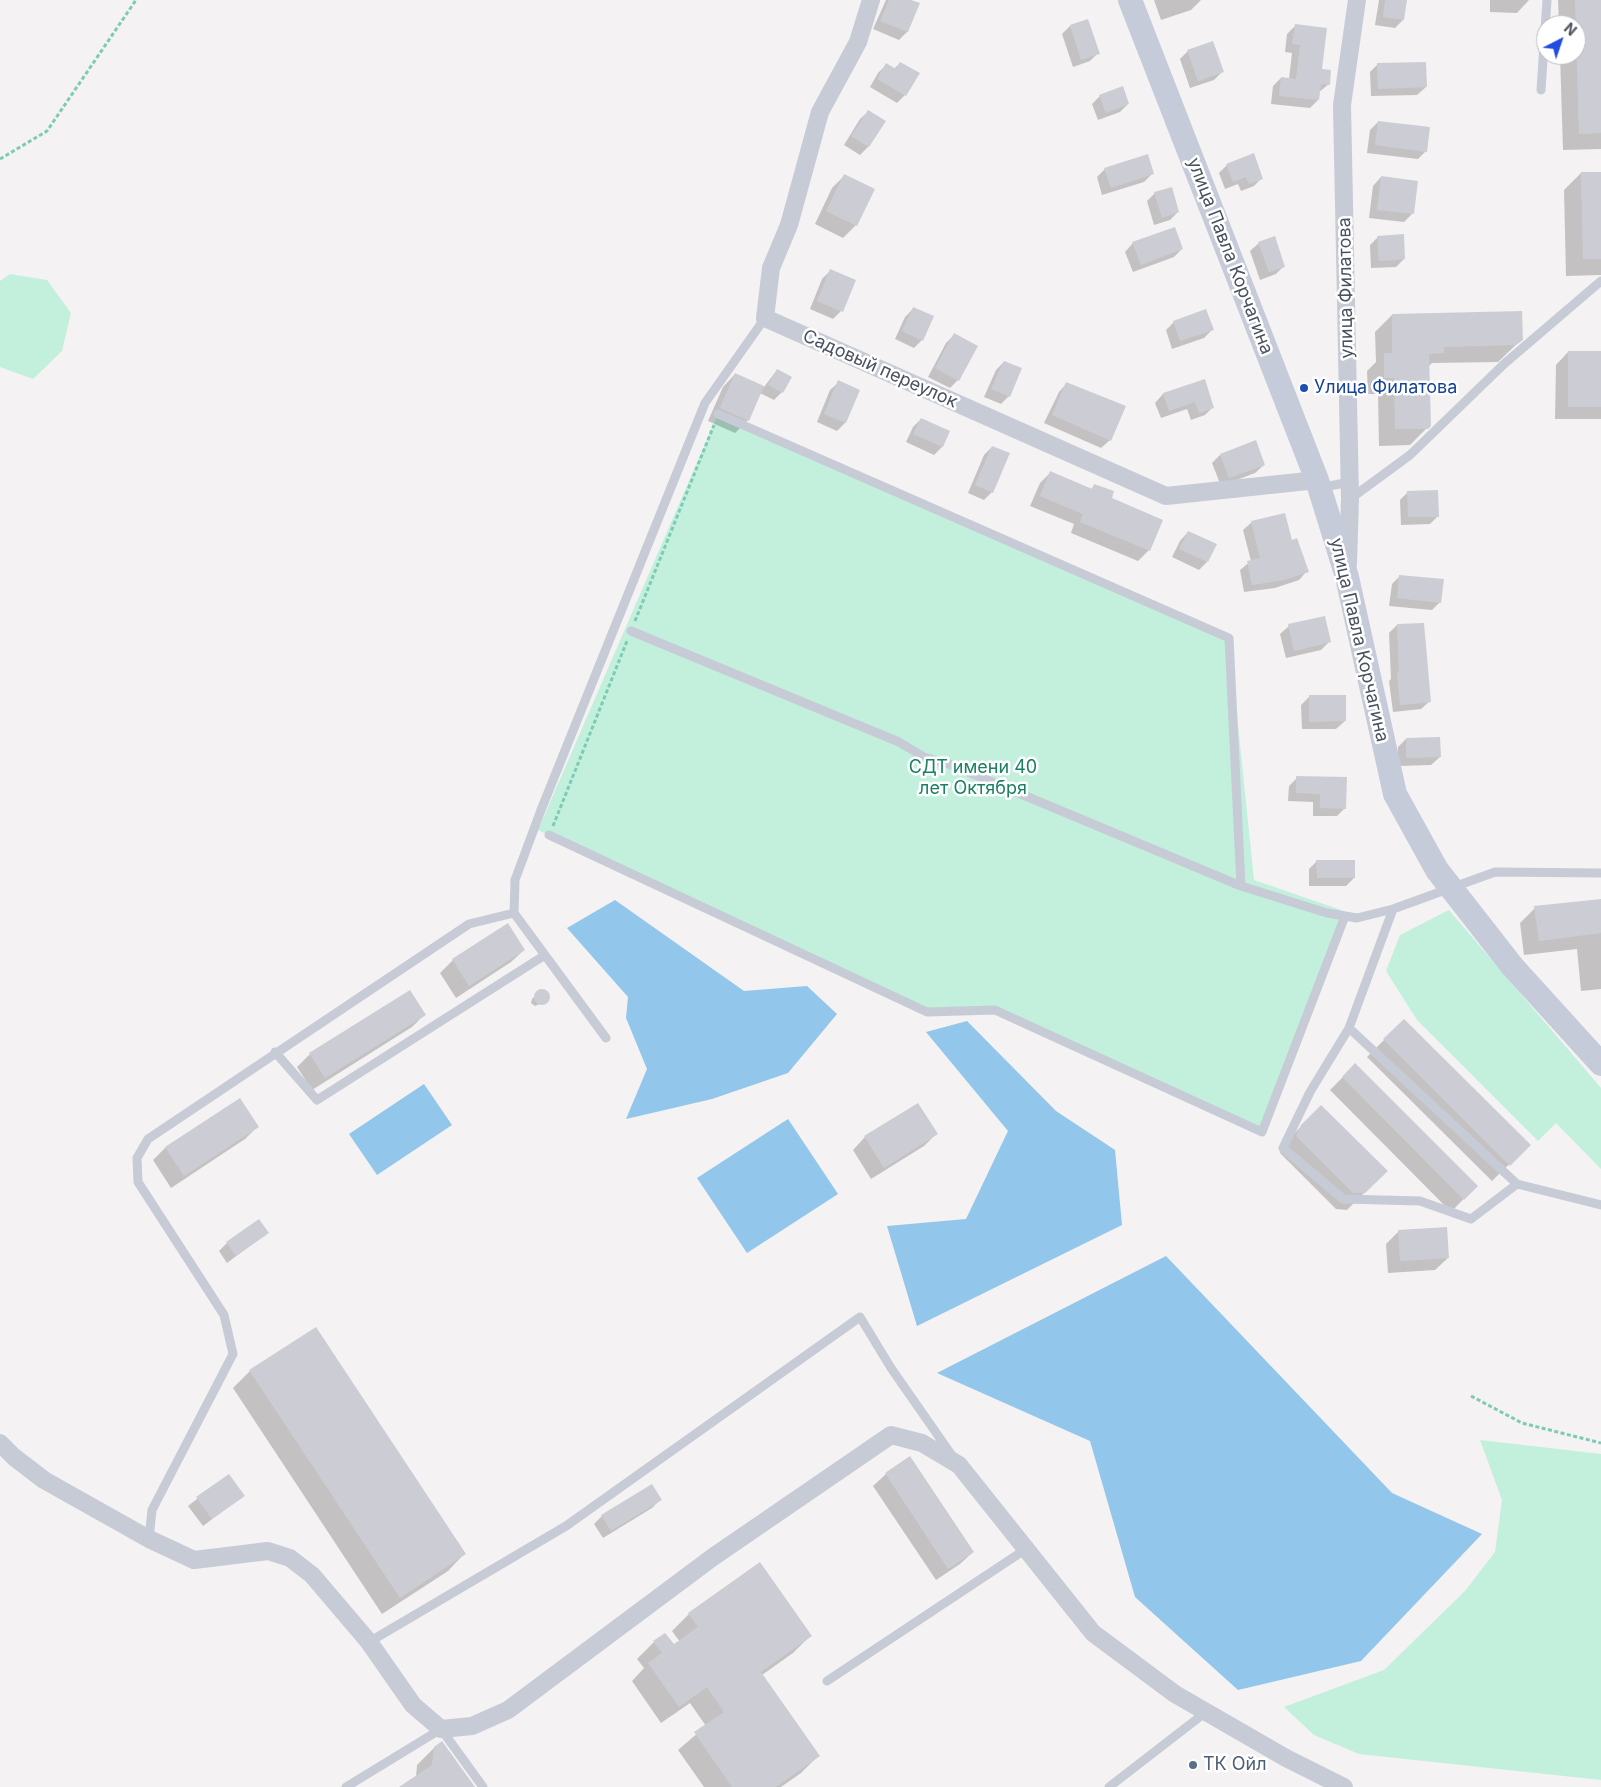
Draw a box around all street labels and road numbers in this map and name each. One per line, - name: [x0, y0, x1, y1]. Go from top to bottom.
- street label: улица Павла Корчагина: [1183, 155, 1277, 357]
- street label: улица Филатова: [1334, 217, 1358, 359]
- street label: Садовый переулок: [799, 325, 961, 413]
- street label: улица Павла Корчагина: [1325, 536, 1393, 744]

